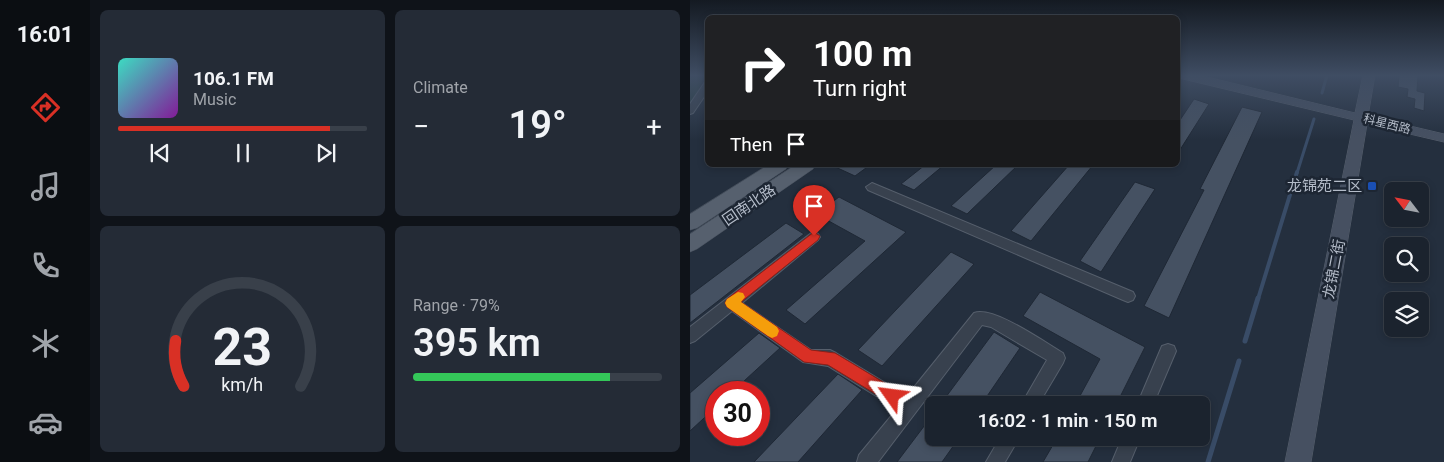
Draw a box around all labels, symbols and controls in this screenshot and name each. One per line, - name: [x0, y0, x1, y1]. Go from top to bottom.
- text: 16:01: [17, 22, 73, 47]
- text: 100 m: [813, 34, 912, 75]
- icon: right: [730, 35, 795, 100]
- text: 106.1 FM: [193, 67, 274, 90]
- text: Turn right: [813, 76, 907, 101]
- text: Climate: [413, 78, 468, 97]
- icon: directions: [28, 90, 63, 125]
- text: Music: [193, 90, 236, 109]
- text: 19°: [509, 103, 567, 147]
- text: −: [413, 110, 429, 143]
- text: +: [646, 110, 662, 143]
- street label: 科星西路: [1362, 111, 1412, 137]
- icon: arrive: [782, 130, 810, 158]
- text: Then: [730, 133, 772, 156]
- icon: previous: [146, 139, 174, 167]
- icon: pause: [229, 139, 257, 167]
- icon: next: [312, 139, 340, 167]
- icon: music: [28, 169, 63, 204]
- place label: 龙锦苑二区: [1287, 177, 1362, 195]
- marker: 龙锦苑二区: [1366, 180, 1378, 192]
- street label: 回南北路: [719, 181, 779, 229]
- north arrow: [1384, 182, 1429, 228]
- map controls: [1384, 182, 1429, 337]
- pin: [793, 185, 835, 236]
- icon: arrive: [800, 192, 828, 220]
- button: search: [1384, 237, 1429, 282]
- street label: 龙锦二街: [1319, 238, 1349, 300]
- icon: phone: [28, 248, 63, 283]
- button: layers: [1384, 292, 1429, 337]
- text: Range · 79%: [413, 296, 500, 315]
- text: 23: [213, 317, 272, 378]
- text: 395 km: [413, 321, 541, 365]
- icon: climate: [28, 326, 63, 361]
- position arrow: [865, 369, 917, 421]
- text: km/h: [222, 374, 263, 395]
- speed limit sign: 30: [705, 381, 770, 446]
- icon: car: [28, 405, 63, 440]
- text: 16:02 · 1 min · 150 m: [977, 409, 1158, 432]

